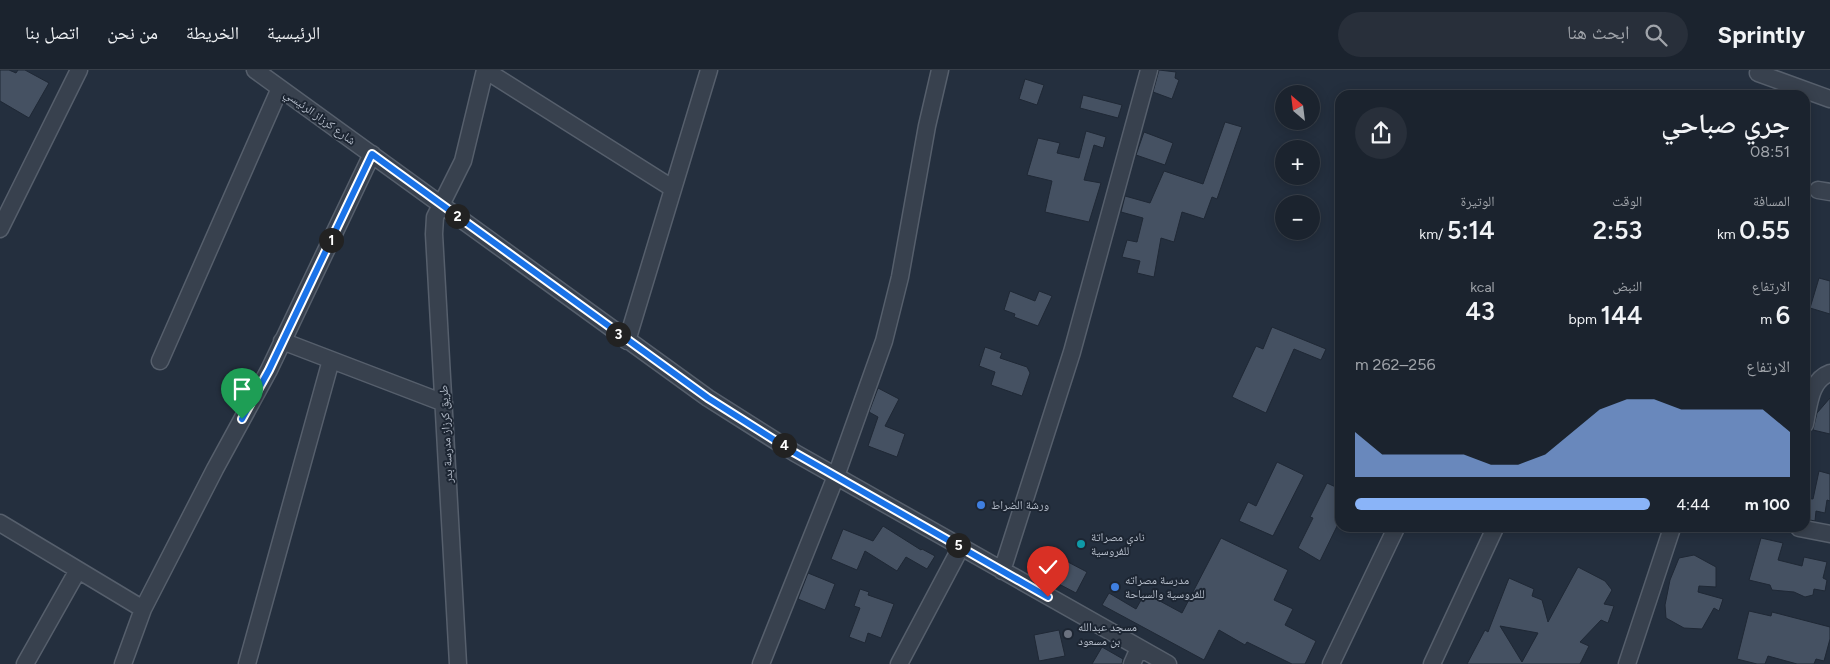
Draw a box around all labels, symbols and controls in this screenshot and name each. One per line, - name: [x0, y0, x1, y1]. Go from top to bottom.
- search box: [1338, 12, 1688, 57]
- text: Sprintly: [1718, 20, 1805, 49]
- text: ابحث هنا: [1567, 21, 1630, 44]
- icon: search: [1642, 21, 1670, 49]
- text: اتصل بنا: [25, 22, 79, 44]
- text: من نحن: [107, 22, 158, 44]
- text: الخريطة: [186, 22, 239, 44]
- text: الرئيسية: [267, 22, 320, 44]
- north arrow: [1275, 85, 1320, 130]
- map controls: [1275, 85, 1320, 240]
- street label: شارع كرزاز الرئيسي: [280, 86, 358, 150]
- text: جري صباحي: [1661, 106, 1790, 140]
- button: share: [1355, 107, 1407, 159]
- button: +: [1275, 140, 1320, 185]
- text: 08:51: [1750, 142, 1790, 161]
- text: الوتيرة: [1461, 193, 1495, 210]
- text: الوقت: [1612, 193, 1642, 210]
- text: المسافة: [1753, 193, 1790, 210]
- button: −: [1275, 195, 1320, 240]
- pin: 2: [444, 204, 470, 228]
- text: 2: [453, 208, 462, 225]
- text: 5:14: [1447, 215, 1495, 245]
- text: 2:53: [1593, 215, 1642, 245]
- text: 0.55: [1739, 215, 1790, 245]
- text: /km: [1419, 226, 1447, 243]
- text: km: [1717, 226, 1739, 243]
- pin: 1: [318, 228, 344, 252]
- text: 1: [329, 232, 334, 249]
- text: النبض: [1612, 278, 1642, 295]
- text: الارتفاع: [1752, 278, 1790, 295]
- text: kcal: [1470, 279, 1495, 296]
- text: 43: [1465, 296, 1495, 326]
- text: 144: [1600, 300, 1642, 330]
- text: 6: [1776, 300, 1790, 330]
- text: bpm: [1569, 311, 1600, 328]
- text: m: [1760, 311, 1776, 328]
- pin: 3: [606, 322, 630, 346]
- text: 3: [615, 326, 622, 343]
- text: 256–262 m: [1355, 355, 1436, 374]
- text: الارتفاع: [1746, 357, 1790, 376]
- pin: [221, 368, 263, 419]
- icon: arrive: [228, 375, 256, 403]
- street label: طريق كرزاز مدرسة بدر: [436, 385, 456, 484]
- pin: 4: [772, 432, 796, 458]
- text: 4: [780, 437, 789, 454]
- text: 4:44: [1676, 495, 1710, 514]
- text: 100 m: [1745, 495, 1790, 514]
- place label: ورشة الضراط: [991, 498, 1049, 512]
- marker: ورشة الضراط: [975, 499, 987, 511]
- place label: نادي مصراتة للفروسية: [1091, 530, 1145, 558]
- pin: 5: [946, 532, 970, 558]
- text: 5: [954, 537, 963, 554]
- marker: نادي مصراتة للفروسية: [1075, 538, 1087, 550]
- pin: [1027, 546, 1069, 597]
- icon: check: [1034, 553, 1062, 581]
- place label: مدرسة مصراته للفروسية والسباحة: [1125, 573, 1205, 601]
- marker: مدرسة مصراته للفروسية والسباحة: [1109, 581, 1121, 593]
- place label: مسجد عبدالله بن مسعود: [1078, 620, 1137, 648]
- marker: مسجد عبدالله بن مسعود: [1062, 628, 1074, 640]

